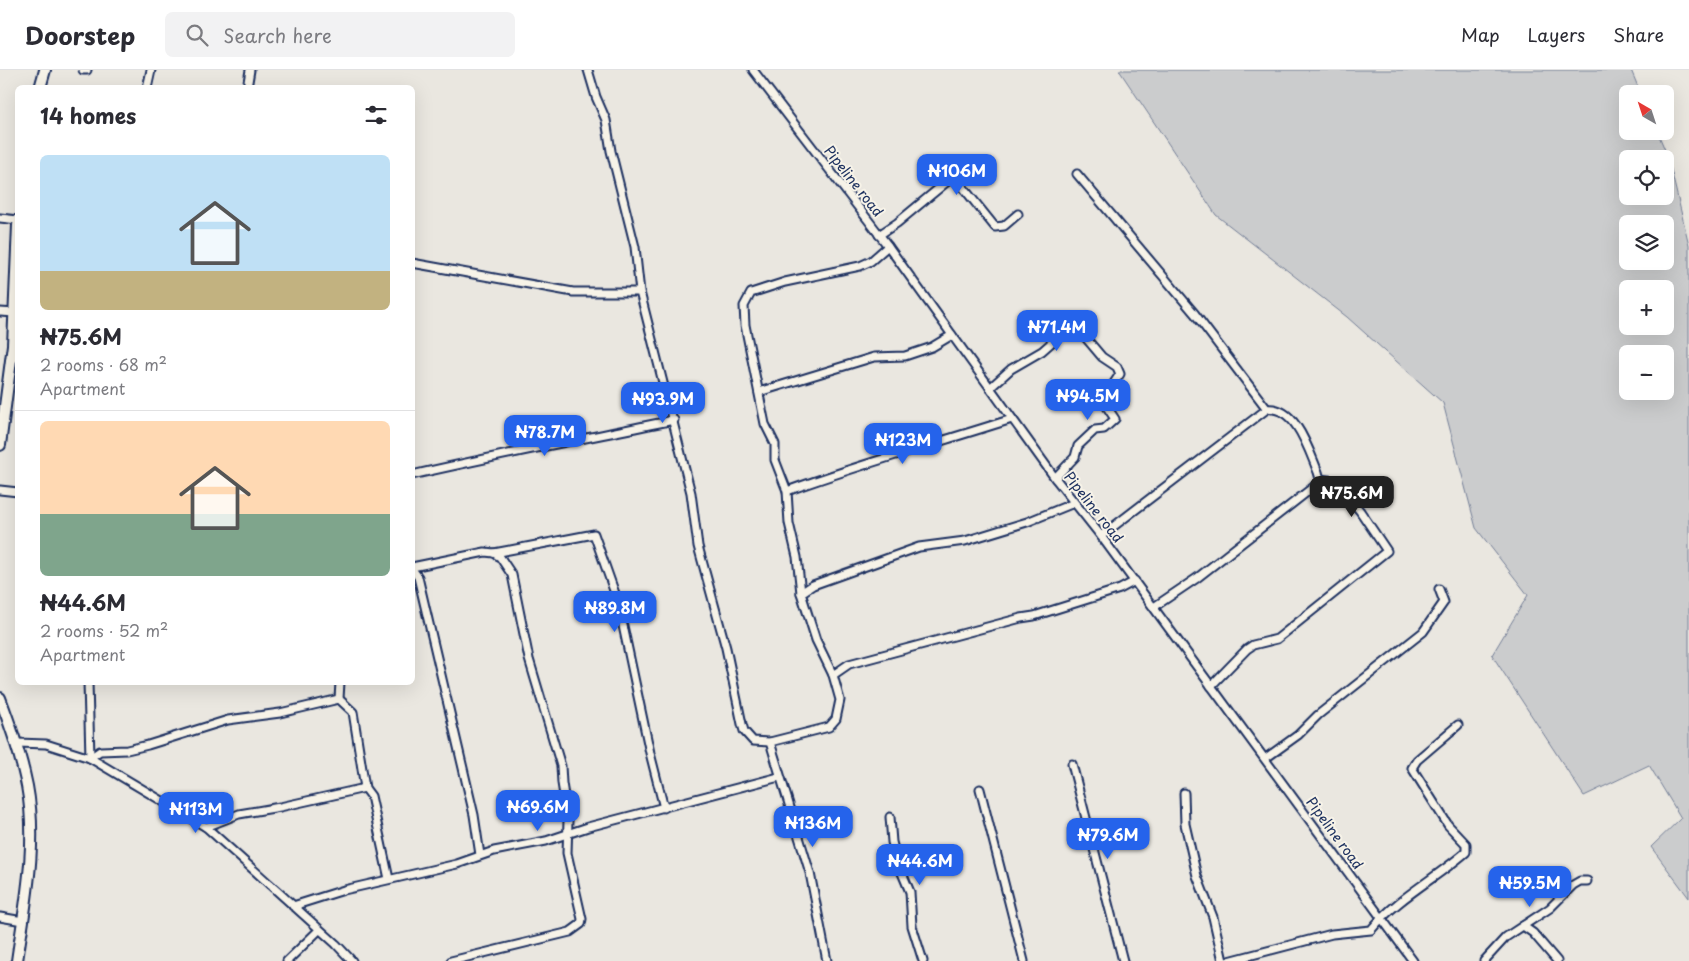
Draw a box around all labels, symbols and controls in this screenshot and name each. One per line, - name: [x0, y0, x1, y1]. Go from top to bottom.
- search box: [165, 12, 515, 57]
- text: Doorstep: [25, 17, 135, 53]
- icon: search: [183, 21, 211, 49]
- text: Search here: [223, 21, 332, 49]
- text: Map: [1461, 21, 1500, 48]
- text: Layers: [1528, 21, 1585, 48]
- text: Share: [1613, 21, 1664, 48]
- north arrow: [1619, 85, 1674, 140]
- map controls: [1619, 85, 1674, 400]
- text: 14 homes: [40, 99, 136, 131]
- icon: filters: [362, 101, 390, 129]
- street label: Pipeline road: [819, 141, 889, 221]
- button: locate: [1619, 150, 1674, 205]
- pin: ₦106M: [922, 154, 992, 196]
- text: ₦106M: [928, 158, 986, 182]
- icon: home: [170, 188, 260, 278]
- button: layers: [1619, 215, 1674, 270]
- button: +: [1619, 280, 1674, 335]
- pin: ₦71.4M: [1016, 310, 1098, 352]
- text: ₦71.4M: [1028, 314, 1086, 338]
- text: ₦75.6M: [40, 320, 122, 352]
- button: −: [1619, 345, 1674, 400]
- text: 2 rooms · 68 m²: [40, 352, 167, 376]
- text: Apartment: [40, 376, 125, 400]
- pin: ₦94.5M: [1047, 378, 1129, 421]
- pin: ₦93.9M: [622, 382, 704, 424]
- text: ₦94.5M: [1056, 383, 1120, 407]
- text: ₦93.9M: [632, 386, 694, 410]
- pin: ₦78.7M: [504, 414, 586, 457]
- text: ₦78.7M: [515, 419, 575, 443]
- pin: ₦123M: [868, 422, 938, 465]
- text: ₦123M: [875, 427, 931, 451]
- icon: home: [170, 453, 260, 543]
- street label: Pipeline road: [1059, 467, 1129, 547]
- pin: ₦75.6M: [1311, 476, 1393, 518]
- text: ₦75.6M: [1321, 480, 1383, 504]
- text: ₦44.6M: [40, 586, 126, 618]
- pin: ₦89.8M: [574, 590, 656, 633]
- text: ₦89.8M: [584, 595, 646, 619]
- text: 2 rooms · 52 m²: [40, 618, 168, 642]
- text: Apartment: [40, 642, 125, 666]
- pin: ₦69.6M: [497, 790, 579, 832]
- pin: ₦113M: [161, 792, 231, 834]
- street label: Pipeline road: [1301, 792, 1369, 874]
- text: ₦69.6M: [507, 794, 569, 818]
- text: ₦113M: [170, 796, 222, 820]
- pin: ₦136M: [778, 806, 848, 848]
- text: ₦136M: [785, 810, 841, 834]
- pin: ₦79.6M: [1067, 818, 1149, 860]
- text: ₦79.6M: [1078, 822, 1138, 846]
- pin: ₦44.6M: [879, 844, 961, 886]
- text: ₦44.6M: [887, 848, 953, 872]
- pin: ₦59.5M: [1489, 866, 1571, 908]
- text: ₦59.5M: [1499, 870, 1561, 894]

